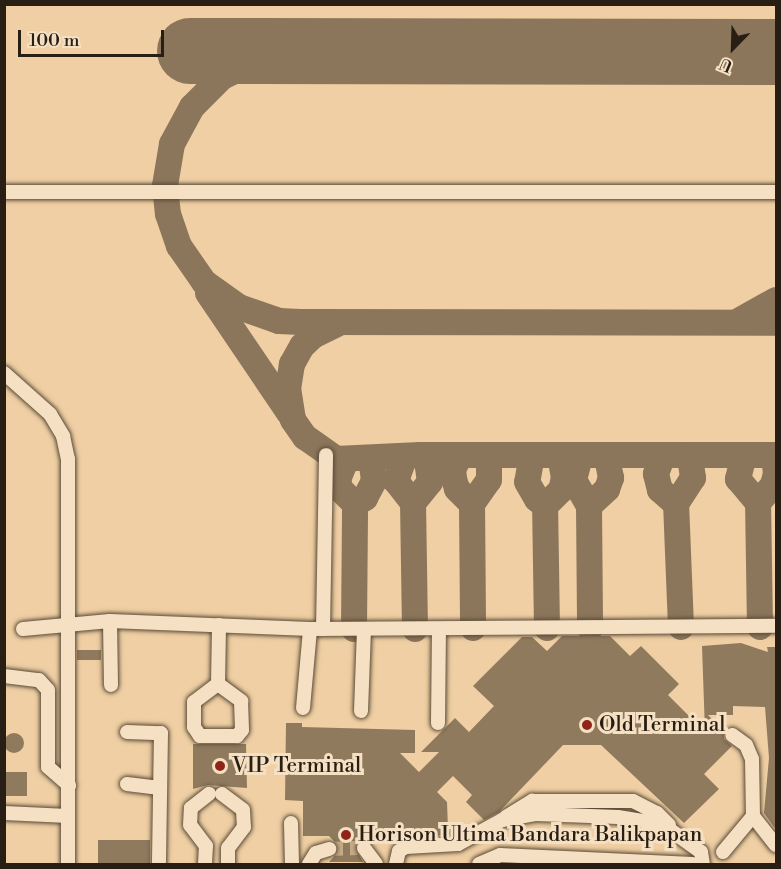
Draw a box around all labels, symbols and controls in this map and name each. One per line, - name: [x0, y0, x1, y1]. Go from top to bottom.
- scale bar: [21, 18, 166, 56]
- north arrow: [703, 18, 763, 78]
- text: 100 m: [29, 29, 80, 52]
- text: U: [716, 53, 736, 76]
- place label: Old Terminal: [599, 712, 726, 738]
- marker: Old Terminal: [580, 718, 594, 732]
- place label: VIP Terminal: [232, 753, 361, 779]
- marker: VIP Terminal: [213, 759, 227, 773]
- place label: Horison Ultima Bandara Balikpapan: [358, 822, 702, 848]
- marker: Horison Ultima Bandara Balikpapan: [339, 828, 353, 842]

